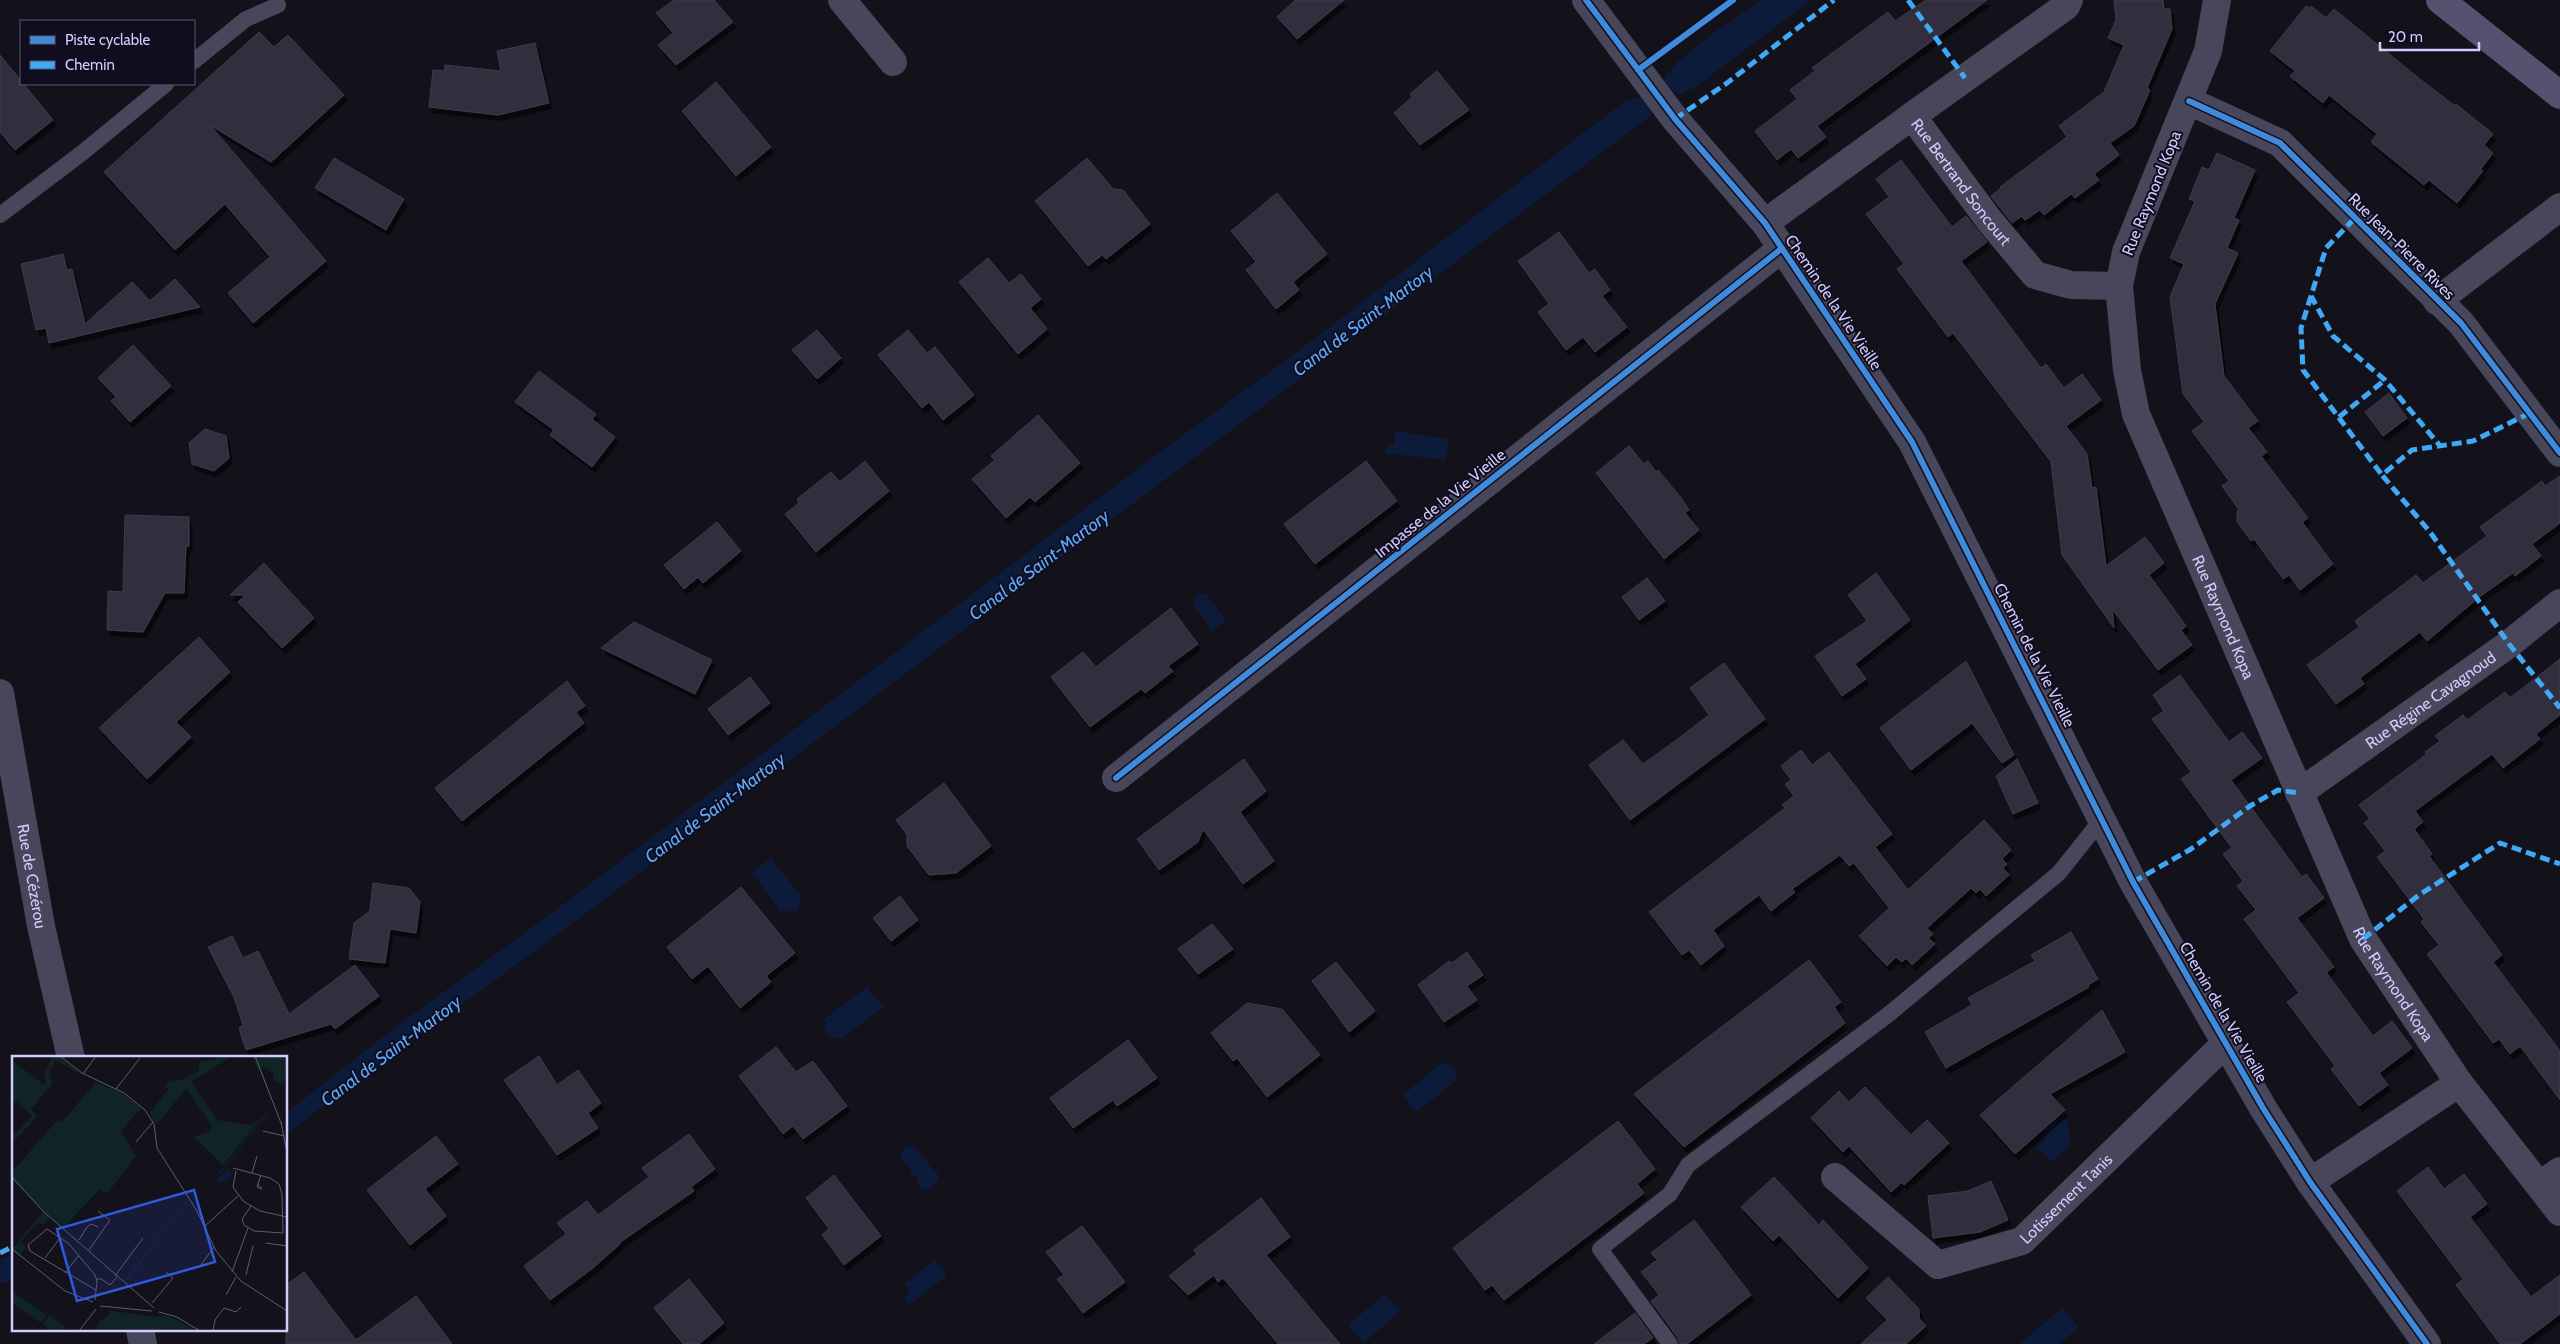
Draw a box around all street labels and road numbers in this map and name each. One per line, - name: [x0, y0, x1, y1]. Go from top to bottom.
- street label: Rue Bertrand Soncourt: [1907, 115, 2015, 250]
- street label: Rue Raymond Kopa: [2118, 128, 2185, 258]
- street label: Rue Jean-Pierre Rives: [2344, 189, 2459, 304]
- street label: Chemin de la Vie Vieille: [1781, 231, 1886, 374]
- street label: Impasse de la Vie Vieille: [1371, 445, 1509, 562]
- street label: Rue Raymond Kopa: [2188, 552, 2259, 682]
- street label: Chemin de la Vie Vieille: [1990, 580, 2079, 730]
- street label: Rue Régine Cavagnoud: [2362, 648, 2499, 753]
- street label: Rue de Cézérou: [13, 822, 50, 930]
- street label: Rue Raymond Kopa: [2349, 924, 2438, 1045]
- street label: Chemin de la Vie Vieille: [2176, 939, 2272, 1086]
- street label: Lotissement Tanis: [2016, 1149, 2117, 1248]

